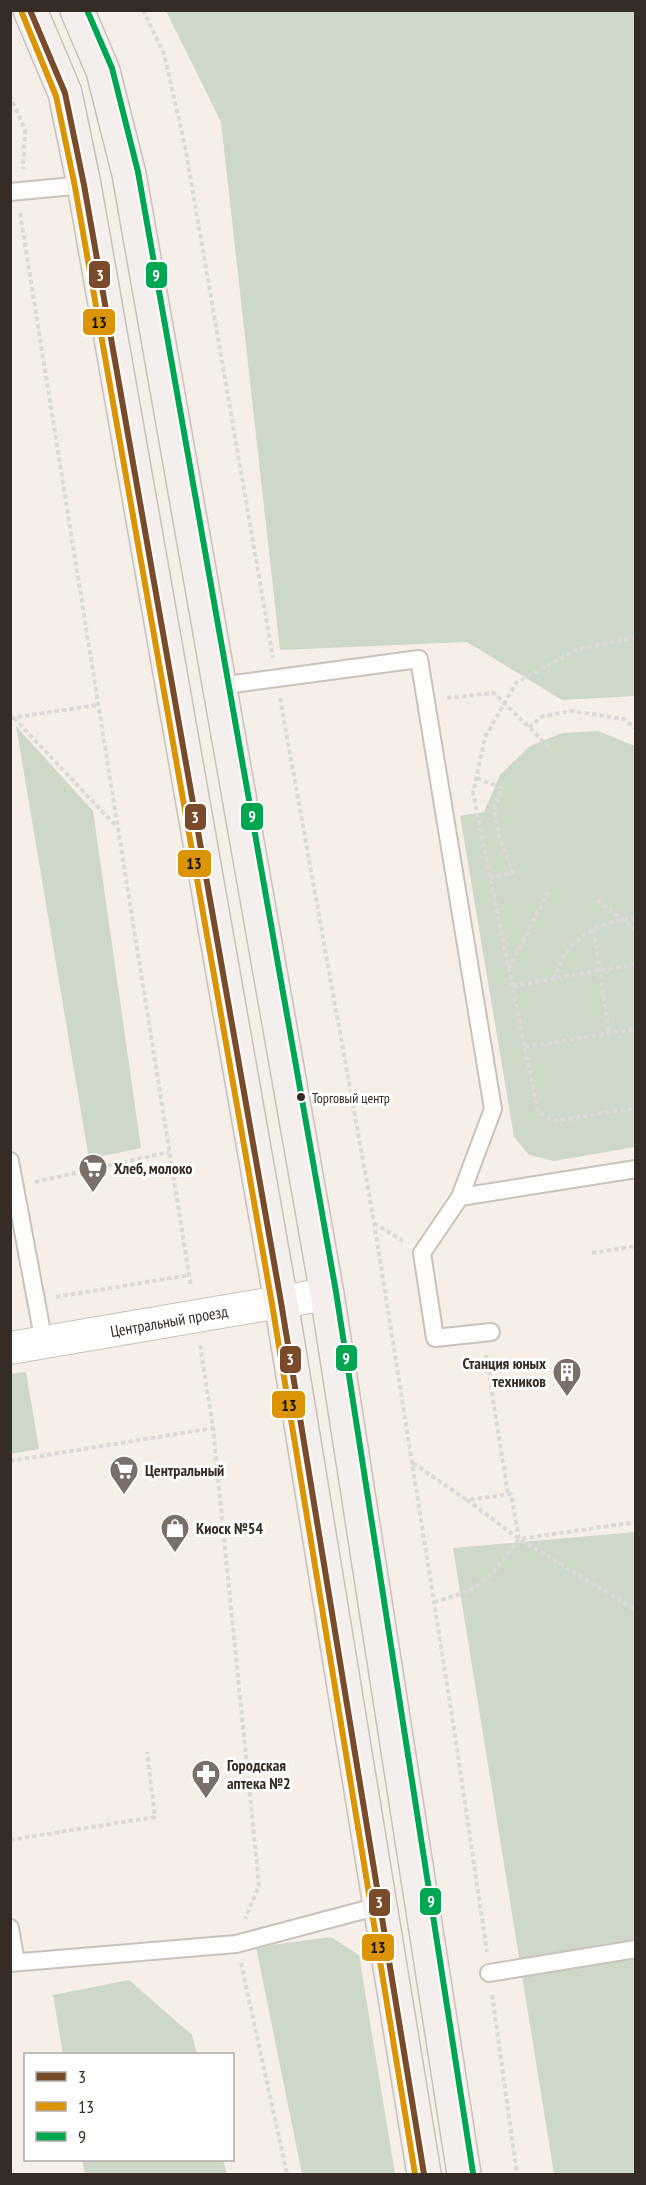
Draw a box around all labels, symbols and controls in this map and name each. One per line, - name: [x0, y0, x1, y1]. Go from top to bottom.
- line badge: 3: [88, 260, 111, 289]
- line badge: 9: [145, 261, 168, 289]
- text: 3: [96, 265, 104, 285]
- text: 9: [152, 265, 160, 285]
- line badge: 13: [82, 308, 116, 336]
- text: 13: [91, 312, 107, 332]
- line badge: 9: [240, 802, 264, 831]
- line badge: 3: [184, 803, 207, 831]
- text: 9: [248, 806, 256, 826]
- text: 3: [191, 807, 199, 827]
- line badge: 13: [177, 849, 212, 878]
- text: 13: [186, 853, 202, 873]
- place label: Торговый центр: [312, 1089, 390, 1107]
- marker: Торговый центр: [295, 1091, 307, 1103]
- supermarket icon: Хлеб, молоко: [77, 1152, 109, 1194]
- place label: Хлеб, молоко: [114, 1158, 192, 1178]
- street label: Центральный проезд: [109, 1301, 229, 1341]
- line badge: 9: [335, 1344, 358, 1372]
- line badge: 3: [279, 1345, 302, 1374]
- text: 9: [342, 1348, 350, 1368]
- text: 3: [286, 1349, 294, 1369]
- place label: Станция юных техников: [462, 1353, 546, 1391]
- building icon: Станция юных техников: [551, 1356, 583, 1398]
- line badge: 13: [271, 1390, 306, 1419]
- text: 13: [281, 1395, 297, 1415]
- supermarket icon: Центральный: [108, 1454, 140, 1496]
- place label: Центральный: [145, 1460, 224, 1480]
- shop icon: Киоск №54: [159, 1512, 191, 1554]
- place label: Киоск №54: [196, 1518, 263, 1538]
- place label: Городская аптека №2: [227, 1755, 291, 1793]
- pharmacy icon: Городская аптека №2: [190, 1758, 222, 1800]
- line badge: 9: [419, 1887, 442, 1916]
- line badge: 3: [368, 1888, 391, 1917]
- text: 9: [427, 1891, 435, 1911]
- text: 3: [375, 1892, 383, 1912]
- line badge: 13: [361, 1933, 395, 1962]
- text: 13: [370, 1937, 386, 1957]
- legend: [24, 2053, 234, 2161]
- text: 3: [78, 2065, 86, 2088]
- text: 13: [78, 2095, 94, 2118]
- text: 9: [78, 2125, 86, 2148]

